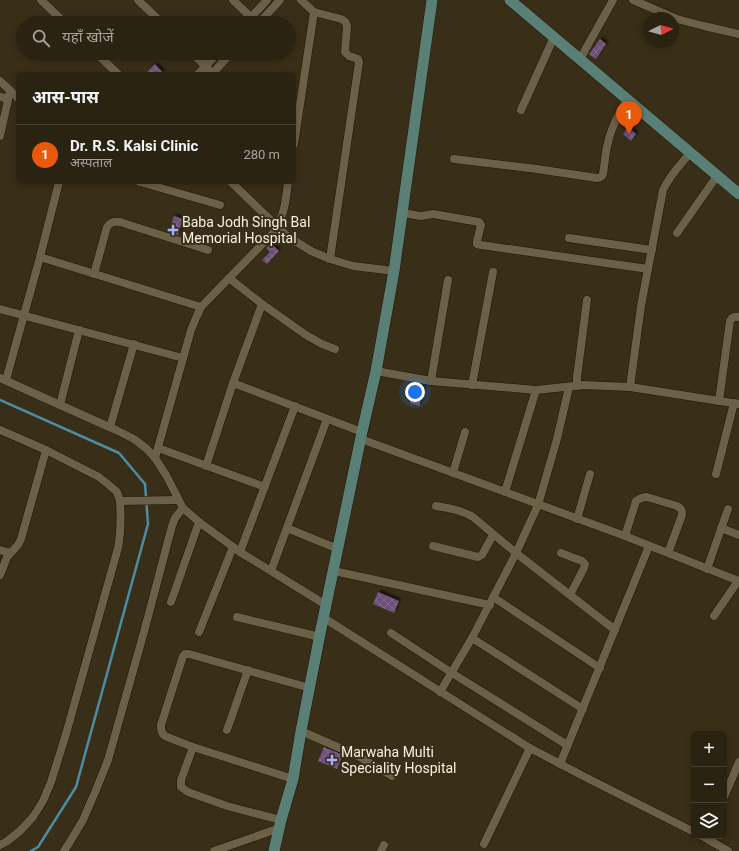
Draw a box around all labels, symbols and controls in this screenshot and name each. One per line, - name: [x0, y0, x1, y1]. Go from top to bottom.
- north arrow: [643, 12, 679, 48]
- search box: [16, 16, 296, 60]
- icon: search: [30, 27, 52, 49]
- text: यहाँ खोजें: [62, 28, 114, 46]
- text: आस-पास: [32, 87, 99, 107]
- pin: 1: [616, 101, 642, 134]
- text: Dr. R.S. Kalsi Clinic: [70, 137, 198, 155]
- text: 1: [41, 147, 49, 162]
- text: 280 m: [243, 147, 280, 162]
- text: अस्पताल: [70, 155, 112, 170]
- place label: Baba Jodh Singh Bal Memorial Hospital: [182, 214, 310, 246]
- marker: Baba Jodh Singh Bal Memorial Hospital: [167, 224, 179, 236]
- your location: [405, 382, 425, 402]
- map controls: [691, 731, 727, 839]
- button: +: [691, 731, 727, 767]
- place label: Marwaha Multi Speciality Hospital: [341, 744, 457, 776]
- marker: Marwaha Multi Speciality Hospital: [326, 754, 338, 766]
- button: −: [691, 767, 727, 803]
- button: layers: [691, 803, 727, 839]

